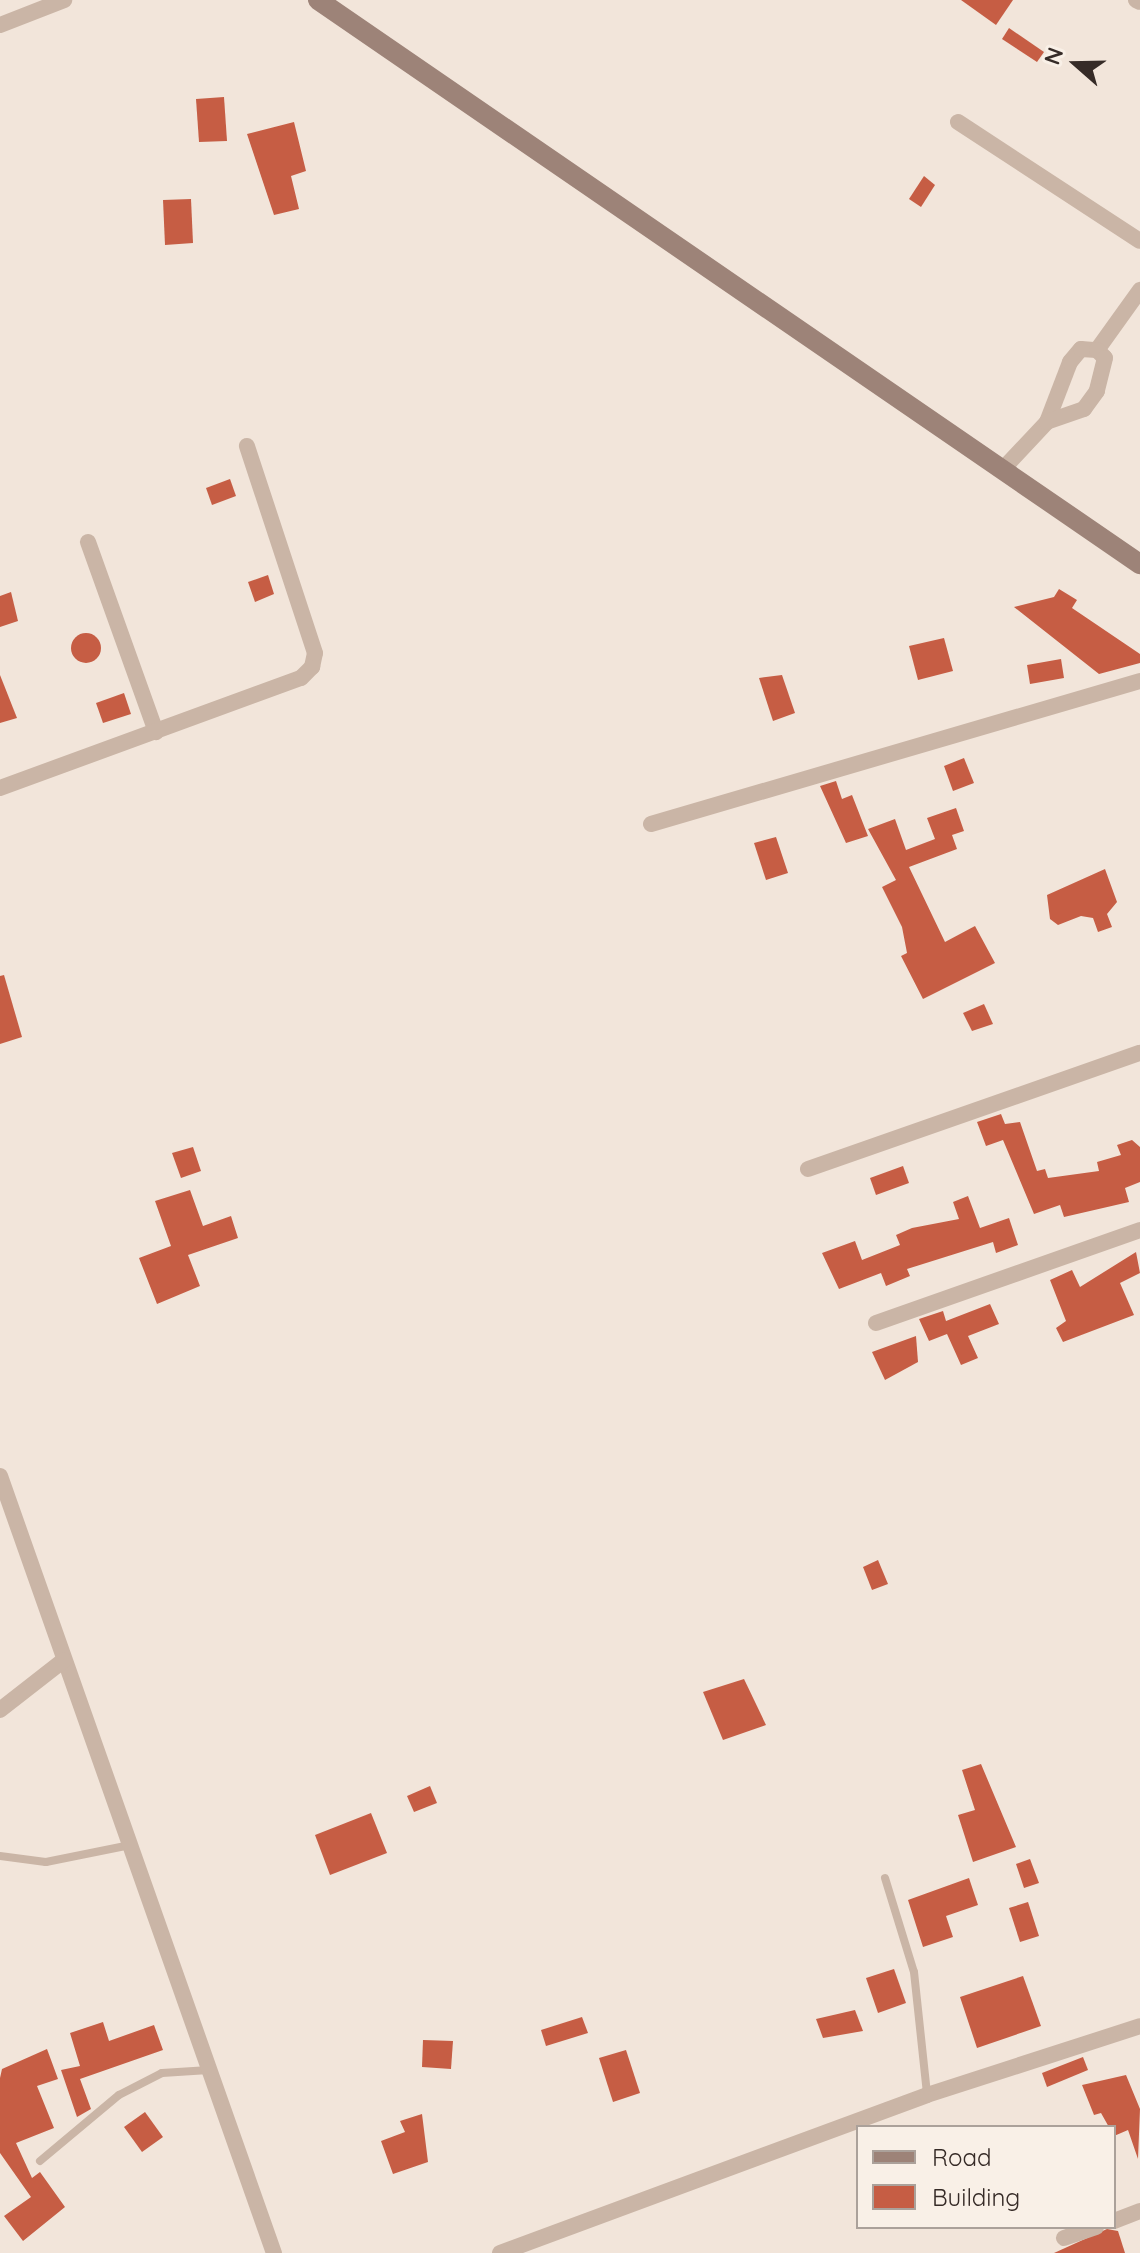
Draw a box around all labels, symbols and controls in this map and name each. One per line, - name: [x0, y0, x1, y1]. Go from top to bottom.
- north arrow: [1036, 24, 1116, 104]
- text: N: [1038, 43, 1069, 68]
- legend: [856, 2125, 1116, 2229]
- text: Road: [932, 2142, 992, 2172]
- text: Building: [932, 2182, 1020, 2212]

